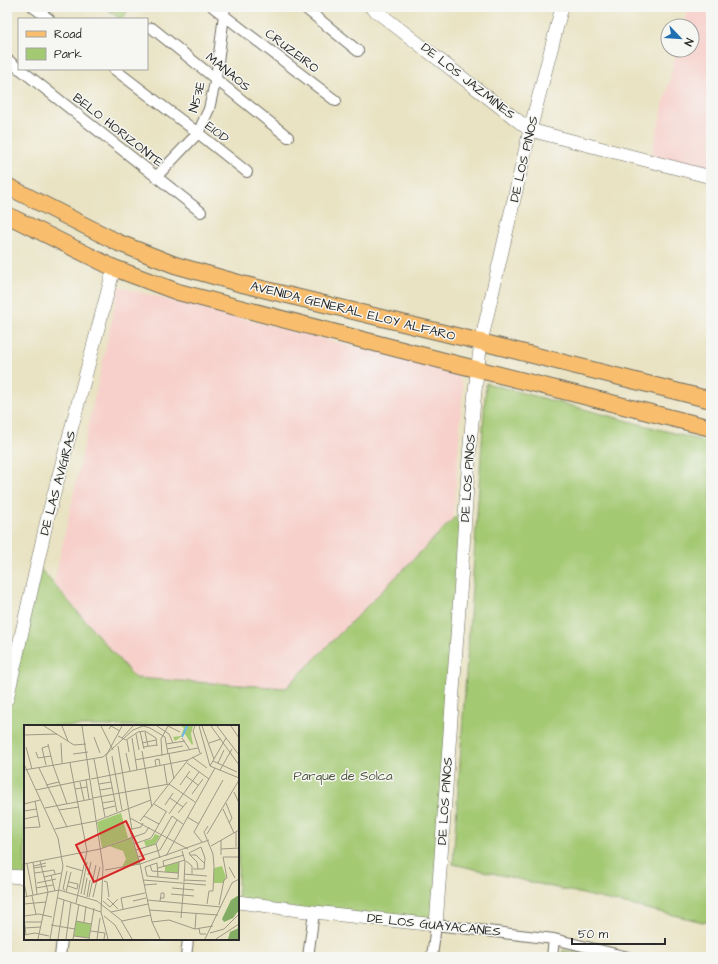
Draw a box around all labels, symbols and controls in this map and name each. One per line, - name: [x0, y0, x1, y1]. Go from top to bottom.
- legend: [18, 18, 148, 70]
- north arrow: [660, 18, 700, 58]
- street label: CRUZEIRO: [261, 25, 323, 77]
- text: Road: [54, 26, 82, 43]
- text: N: [680, 36, 697, 48]
- street label: DE LOS JAZMINES: [417, 39, 519, 123]
- text: Park: [54, 46, 82, 63]
- street label: MANAOS: [202, 48, 254, 96]
- street label: N53E: [184, 79, 210, 115]
- street label: BELO HORIZONTE: [69, 89, 167, 171]
- street label: DE LOS PINOS: [505, 114, 543, 204]
- street label: E10D: [201, 117, 233, 147]
- street label: AVENIDA GENERAL ELOY ALFARO: [249, 277, 458, 345]
- street label: DE LAS AVIGIRAS: [35, 429, 81, 537]
- street label: DE LOS PINOS: [456, 433, 480, 523]
- inset map: [24, 725, 239, 940]
- street label: DE LOS PINOS: [433, 756, 457, 846]
- park label: Parque de Solca: [293, 767, 393, 785]
- street label: DE LOS GUAYACANES: [366, 909, 502, 941]
- scale bar: [572, 920, 665, 946]
- text: 50 m: [578, 926, 609, 943]

